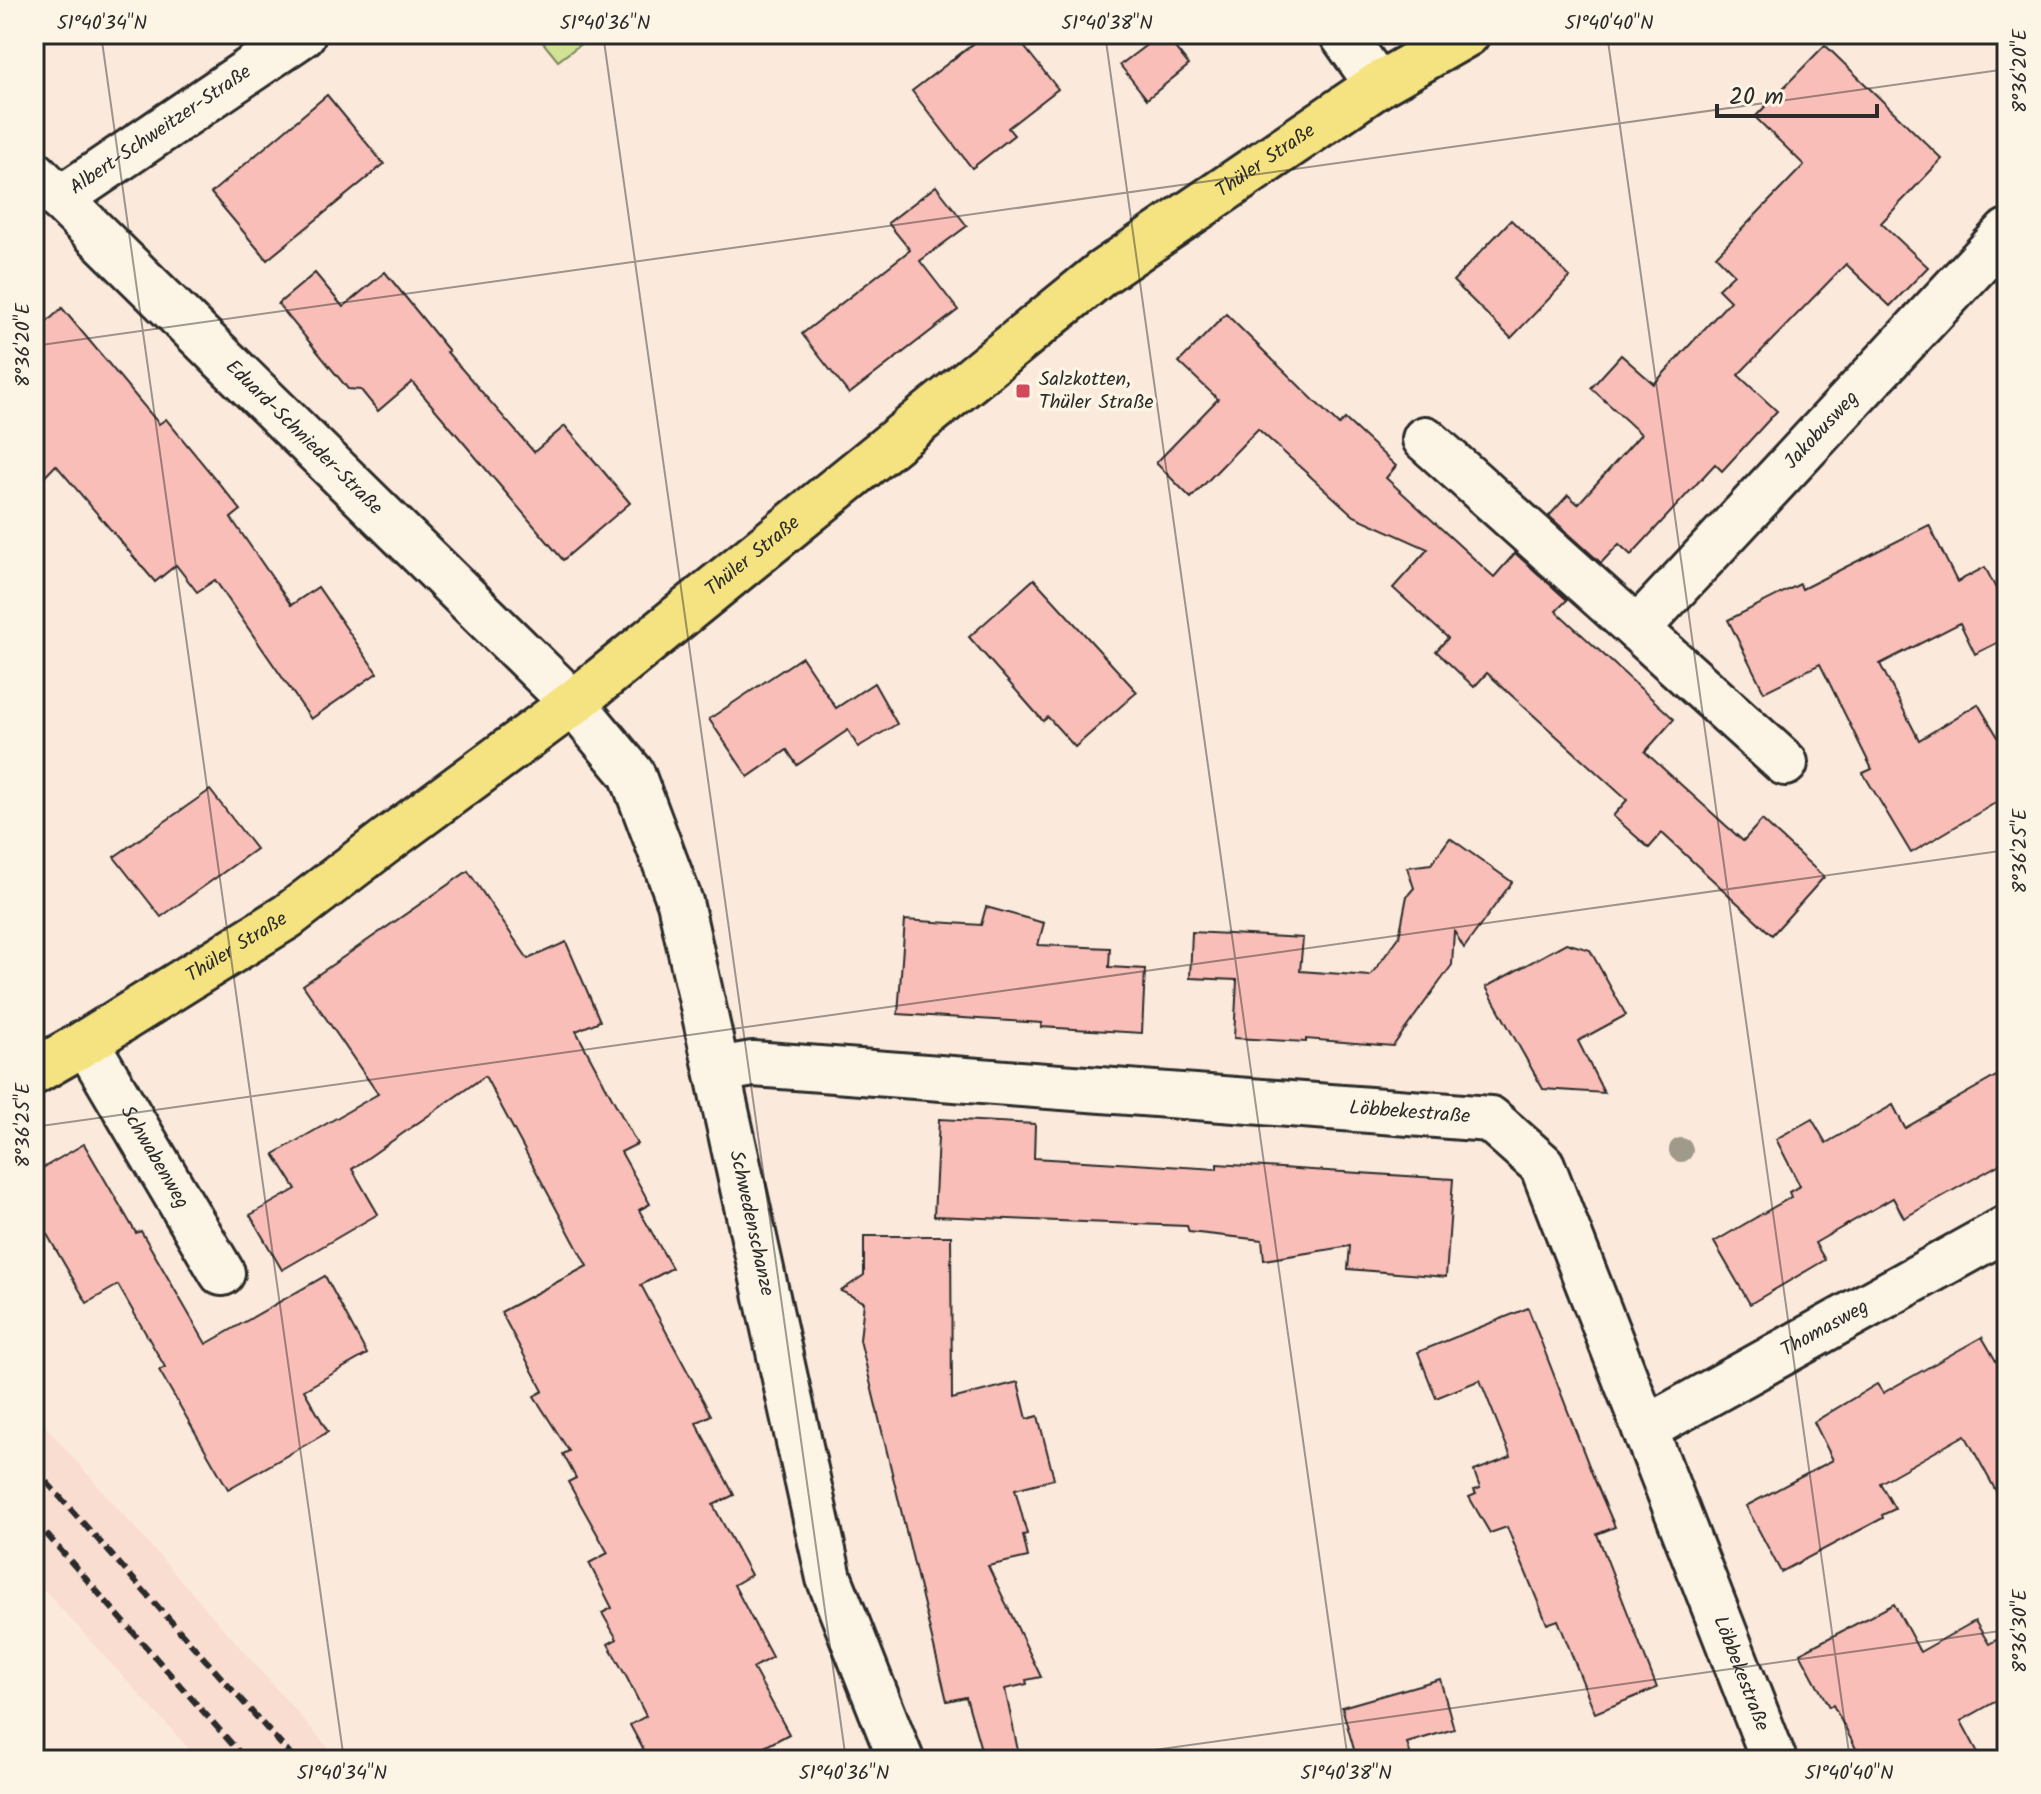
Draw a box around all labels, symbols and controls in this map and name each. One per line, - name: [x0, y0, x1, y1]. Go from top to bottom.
- text: 51°40'34"N: [57, 8, 147, 40]
- text: 51°40'36"N: [560, 8, 650, 40]
- text: 51°40'38"N: [1061, 8, 1153, 40]
- text: 51°40'40"N: [1565, 8, 1653, 40]
- text: 8°36'20"E: [2005, 28, 2037, 113]
- street label: Albert-Schweitzer-Straße: [63, 57, 258, 204]
- scale bar: [1717, 68, 1877, 118]
- text: 20 m: [1729, 78, 1784, 117]
- street label: Thüler Straße: [1210, 116, 1322, 207]
- text: 8°36'20"E: [8, 302, 40, 387]
- street label: Eduard-Schnieder-Straße: [217, 353, 390, 523]
- place label: Salzkotten, Thüler Straße: [1039, 364, 1154, 419]
- marker: Salzkotten, Thüler Straße: [1014, 382, 1032, 400]
- street label: Jakobusweg: [1777, 384, 1867, 477]
- street label: Thüler Straße: [698, 508, 808, 605]
- text: 8°36'25"E: [2005, 807, 2037, 893]
- street label: Thüler Straße: [180, 904, 294, 992]
- text: 8°36'25"E: [8, 1081, 40, 1167]
- street label: Löbbekestraße: [1348, 1093, 1471, 1133]
- street label: Schwabenweg: [111, 1100, 197, 1215]
- street label: Schwedenschanze: [719, 1147, 782, 1299]
- street label: Thomasweg: [1775, 1292, 1875, 1366]
- text: 8°36'30"E: [2005, 1588, 2037, 1673]
- street label: Löbbekestraße: [1703, 1611, 1777, 1736]
- text: 51°40'34"N: [297, 1758, 387, 1790]
- text: 51°40'36"N: [799, 1758, 889, 1790]
- text: 51°40'38"N: [1300, 1758, 1392, 1790]
- text: 51°40'40"N: [1805, 1758, 1893, 1790]

